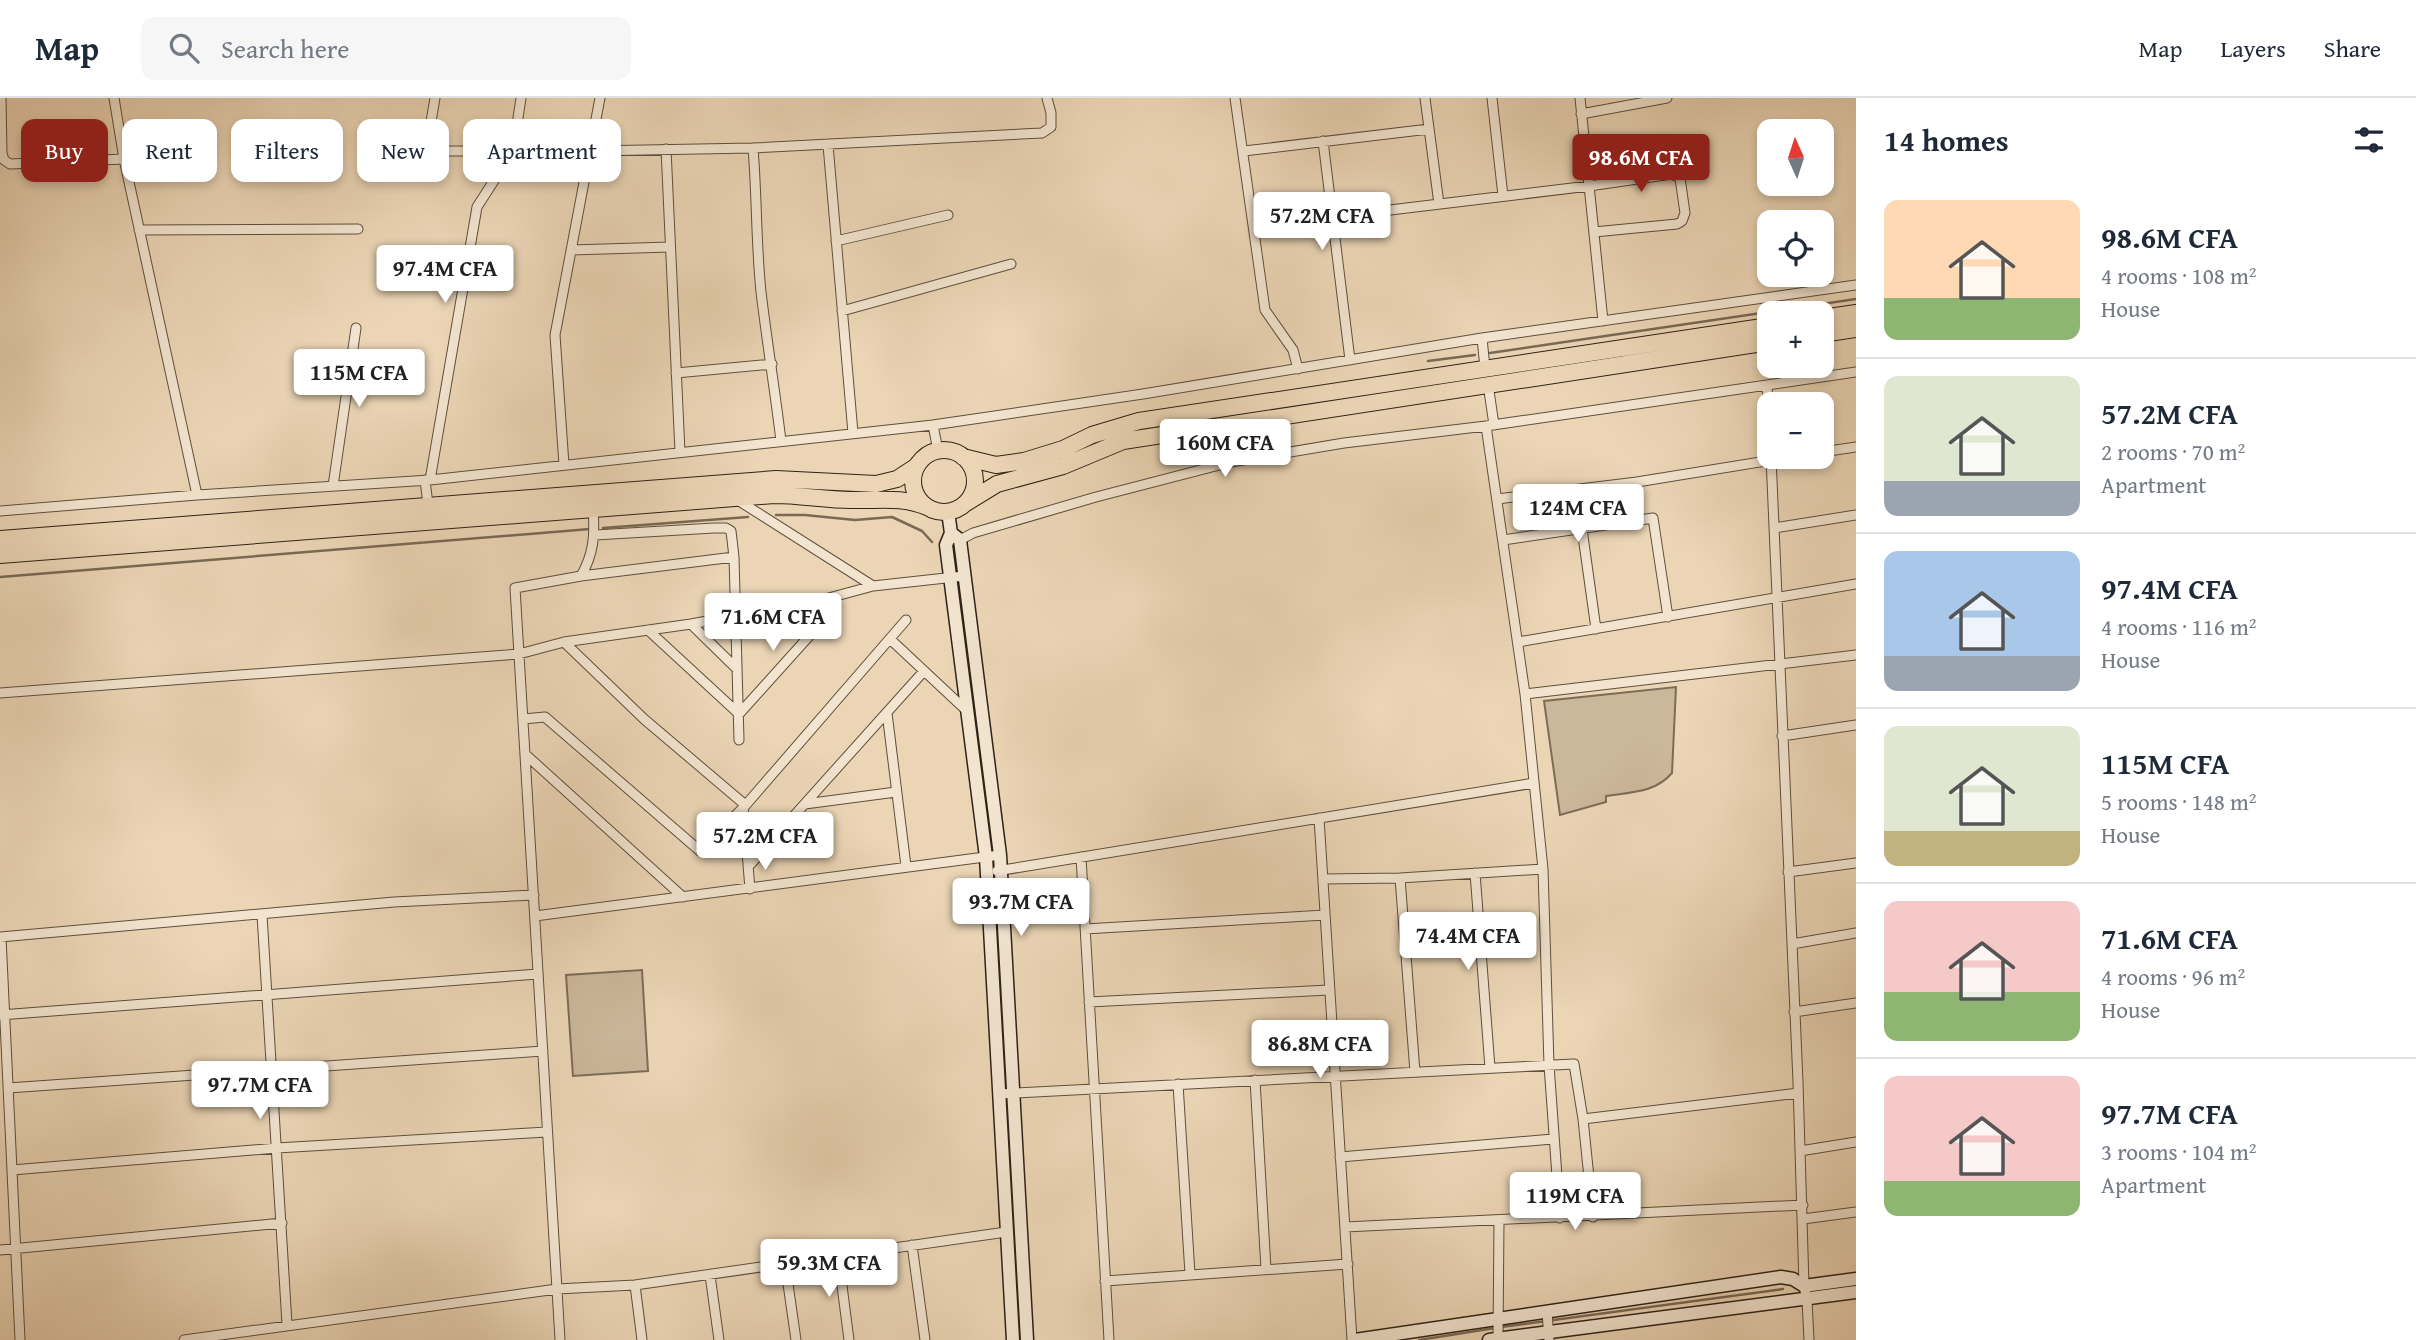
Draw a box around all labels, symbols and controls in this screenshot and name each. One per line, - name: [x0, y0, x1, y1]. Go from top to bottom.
- search box: [141, 17, 631, 80]
- text: Map: [35, 24, 99, 72]
- icon: search: [165, 29, 203, 67]
- text: Search here: [221, 29, 349, 68]
- text: Map: [2139, 31, 2182, 66]
- text: Layers: [2220, 31, 2286, 66]
- text: Share: [2324, 31, 2381, 66]
- text: 14 homes: [1884, 118, 2009, 162]
- chip: Buy: [21, 119, 108, 182]
- chip: Rent: [122, 119, 217, 182]
- chip: Filters: [231, 119, 343, 182]
- chip: New: [357, 119, 449, 182]
- chip: Apartment: [463, 119, 621, 182]
- north arrow: [1757, 119, 1834, 196]
- map controls: [1757, 119, 1834, 469]
- icon: filters: [2350, 121, 2388, 159]
- pin: 98.6M CFA: [1561, 134, 1721, 194]
- text: 98.6M CFA: [1588, 140, 1694, 173]
- pin: 57.2M CFA: [1242, 192, 1402, 252]
- text: 57.2M CFA: [1269, 198, 1375, 231]
- button: locate: [1757, 210, 1834, 287]
- text: 98.6M CFA: [2101, 215, 2238, 259]
- icon: home: [1940, 228, 2024, 312]
- pin: 97.4M CFA: [365, 246, 525, 305]
- text: 97.4M CFA: [392, 251, 498, 284]
- text: 4 rooms · 108 m²: [2101, 259, 2256, 292]
- text: House: [2101, 292, 2160, 325]
- button: +: [1757, 301, 1834, 378]
- pin: 115M CFA: [287, 350, 431, 409]
- text: 115M CFA: [310, 355, 408, 388]
- text: 57.2M CFA: [2101, 391, 2238, 435]
- button: −: [1757, 392, 1834, 469]
- icon: home: [1940, 404, 2024, 488]
- pin: 160M CFA: [1153, 420, 1297, 479]
- text: 160M CFA: [1176, 425, 1274, 458]
- text: 2 rooms · 70 m²: [2101, 435, 2245, 468]
- text: Apartment: [2101, 468, 2206, 501]
- pin: 124M CFA: [1506, 484, 1650, 544]
- text: 124M CFA: [1529, 490, 1627, 523]
- text: 97.4M CFA: [2101, 566, 2238, 610]
- icon: home: [1940, 579, 2024, 663]
- pin: 71.6M CFA: [693, 594, 853, 653]
- text: 71.6M CFA: [720, 599, 826, 632]
- text: 4 rooms · 116 m²: [2101, 610, 2256, 643]
- text: House: [2101, 643, 2160, 676]
- text: 115M CFA: [2101, 741, 2229, 785]
- icon: home: [1940, 754, 2024, 838]
- text: 5 rooms · 148 m²: [2101, 785, 2256, 818]
- pin: 57.2M CFA: [685, 812, 845, 872]
- text: 57.2M CFA: [712, 818, 818, 851]
- text: House: [2101, 818, 2160, 851]
- pin: 93.7M CFA: [941, 878, 1101, 938]
- text: 93.7M CFA: [968, 884, 1074, 917]
- pin: 74.4M CFA: [1388, 912, 1548, 972]
- text: 71.6M CFA: [2101, 916, 2238, 960]
- text: 74.4M CFA: [1415, 918, 1521, 951]
- icon: home: [1940, 929, 2024, 1013]
- text: 4 rooms · 96 m²: [2101, 960, 2245, 993]
- text: House: [2101, 993, 2160, 1026]
- pin: 86.8M CFA: [1240, 1020, 1400, 1080]
- text: 86.8M CFA: [1267, 1026, 1373, 1059]
- pin: 97.7M CFA: [180, 1062, 340, 1121]
- text: 97.7M CFA: [207, 1067, 313, 1100]
- text: 97.7M CFA: [2101, 1091, 2238, 1135]
- icon: home: [1940, 1104, 2024, 1188]
- text: 3 rooms · 104 m²: [2101, 1135, 2256, 1168]
- text: Apartment: [2101, 1168, 2206, 1201]
- pin: 119M CFA: [1503, 1172, 1647, 1232]
- text: 119M CFA: [1526, 1178, 1624, 1211]
- pin: 59.3M CFA: [749, 1240, 909, 1299]
- text: 59.3M CFA: [776, 1245, 882, 1278]

